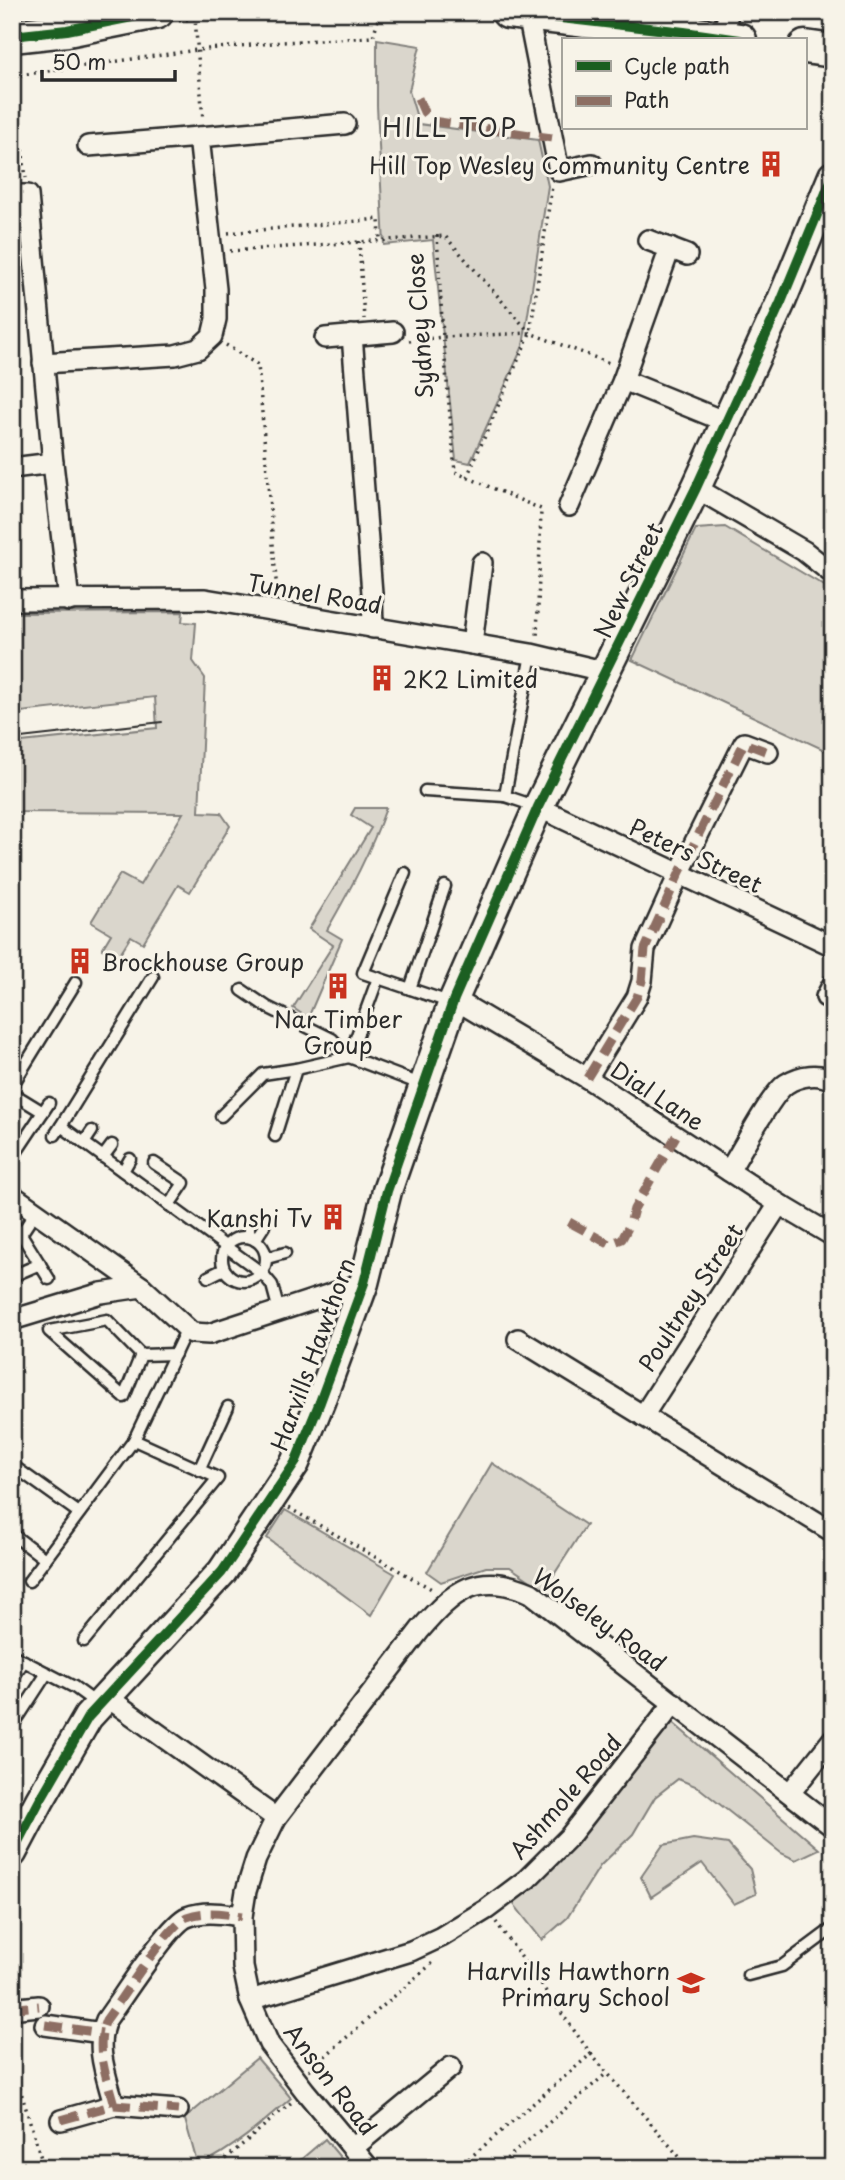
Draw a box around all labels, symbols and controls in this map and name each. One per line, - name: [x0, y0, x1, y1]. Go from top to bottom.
- scale bar: [42, 38, 175, 82]
- legend: [562, 38, 806, 130]
- text: 50 m: [52, 45, 106, 77]
- text: Cycle path: [624, 49, 730, 81]
- text: Path: [624, 83, 669, 115]
- district label: HILL TOP: [382, 107, 518, 146]
- place label: Hill Top Wesley Community Centre: [369, 147, 750, 182]
- building icon: Hill Top Wesley Community Centre: [756, 149, 786, 179]
- street label: Sydney Close: [396, 252, 442, 400]
- street label: New Street: [585, 516, 671, 644]
- street label: Tunnel Road: [245, 564, 385, 622]
- place label: 2K2 Limited: [403, 661, 538, 696]
- building icon: 2K2 Limited: [367, 663, 397, 693]
- street label: Peters Street: [624, 809, 768, 901]
- place label: Brockhouse Group: [101, 944, 304, 979]
- building icon: Brockhouse Group: [65, 946, 95, 976]
- building icon: Nar Timber Group: [323, 971, 353, 1001]
- place label: Nar Timber Group: [274, 1001, 402, 1062]
- street label: Dial Lane: [604, 1052, 712, 1138]
- place label: Kanshi Tv: [206, 1200, 312, 1235]
- building icon: Kanshi Tv: [318, 1202, 348, 1232]
- street label: Poultney Street: [629, 1216, 751, 1378]
- street label: Harvills Hawthorn: [261, 1253, 363, 1455]
- street label: Wolseley Road: [526, 1559, 674, 1679]
- street label: Ashmole Road: [501, 1726, 629, 1866]
- place label: Harvills Hawthorn Primary School: [467, 1953, 670, 2014]
- school or university icon: Harvills Hawthorn Primary School: [676, 1968, 706, 1998]
- street label: Anson Road: [276, 2016, 386, 2142]

